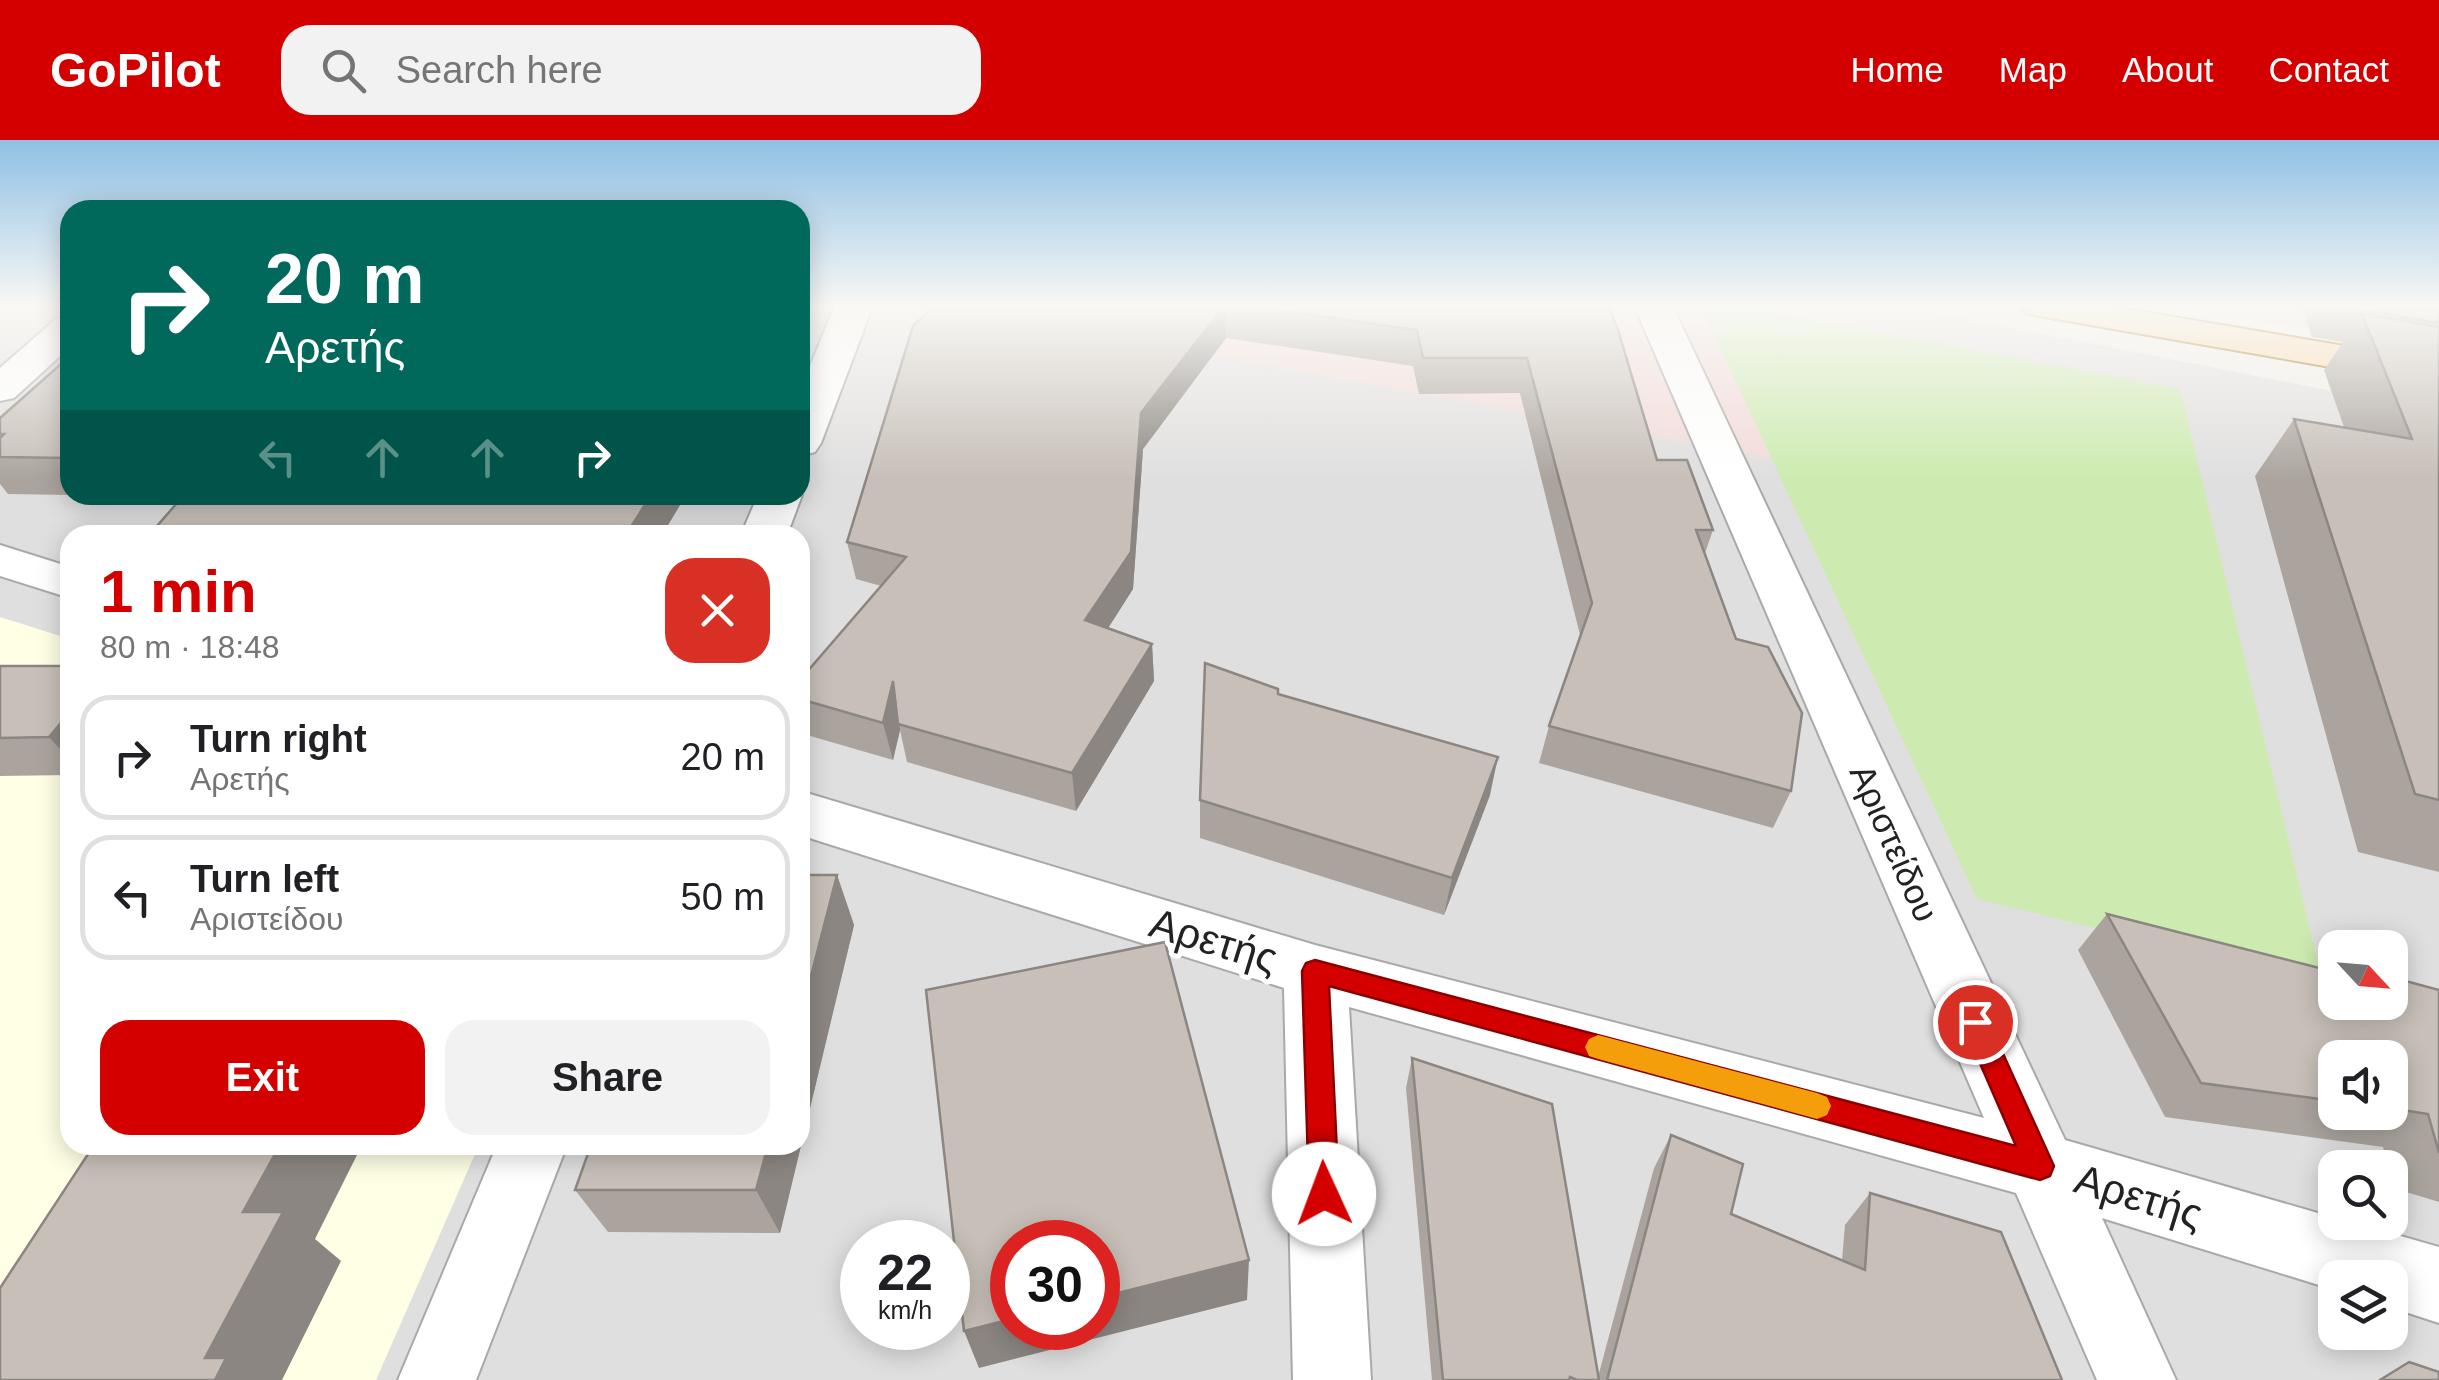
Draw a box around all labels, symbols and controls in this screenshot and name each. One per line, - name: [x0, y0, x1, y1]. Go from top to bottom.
- search box: [281, 25, 981, 115]
- icon: search: [316, 43, 371, 98]
- text: GoPilot: [50, 44, 221, 97]
- text: Search here: [396, 49, 603, 91]
- text: Home: [1850, 50, 1944, 89]
- text: Map: [1999, 50, 2067, 89]
- text: About: [2122, 50, 2213, 89]
- text: Contact: [2268, 50, 2389, 89]
- icon: right: [100, 240, 230, 370]
- text: 20 m: [265, 240, 425, 318]
- text: Αρετής: [265, 322, 405, 373]
- icon: left: [250, 430, 305, 485]
- icon: ahead: [355, 430, 410, 485]
- icon: ahead: [460, 430, 515, 485]
- icon: right: [565, 430, 620, 485]
- text: 1 min: [100, 558, 257, 625]
- button: close: [665, 558, 770, 663]
- text: 80 m · 18:48: [100, 629, 280, 665]
- text: Turn right: [190, 718, 367, 760]
- icon: right: [105, 730, 160, 785]
- text: 20 m: [681, 736, 765, 778]
- street label: Αριστείδου: [1842, 758, 1946, 927]
- text: Αρετής: [190, 761, 290, 797]
- text: Turn left: [190, 858, 339, 900]
- icon: left: [105, 870, 160, 925]
- text: 50 m: [681, 876, 765, 918]
- street label: Αρετής: [1144, 899, 1283, 982]
- text: Αριστείδου: [190, 901, 344, 937]
- north arrow: [2318, 930, 2408, 1020]
- map controls: [2318, 930, 2408, 1350]
- pin: [1933, 980, 2018, 1065]
- icon: arrive: [1948, 995, 2003, 1050]
- button: Exit: [100, 1020, 425, 1135]
- button: Share: [445, 1020, 770, 1135]
- button: sound: [2318, 1040, 2408, 1130]
- position arrow: [1272, 1142, 1376, 1246]
- button: search: [2318, 1150, 2408, 1240]
- street label: Αρετής: [2069, 1155, 2208, 1238]
- speed limit sign: 30: [990, 1220, 1120, 1350]
- text: 22: [877, 1245, 933, 1301]
- button: layers: [2318, 1260, 2408, 1350]
- text: km/h: [878, 1296, 932, 1324]

